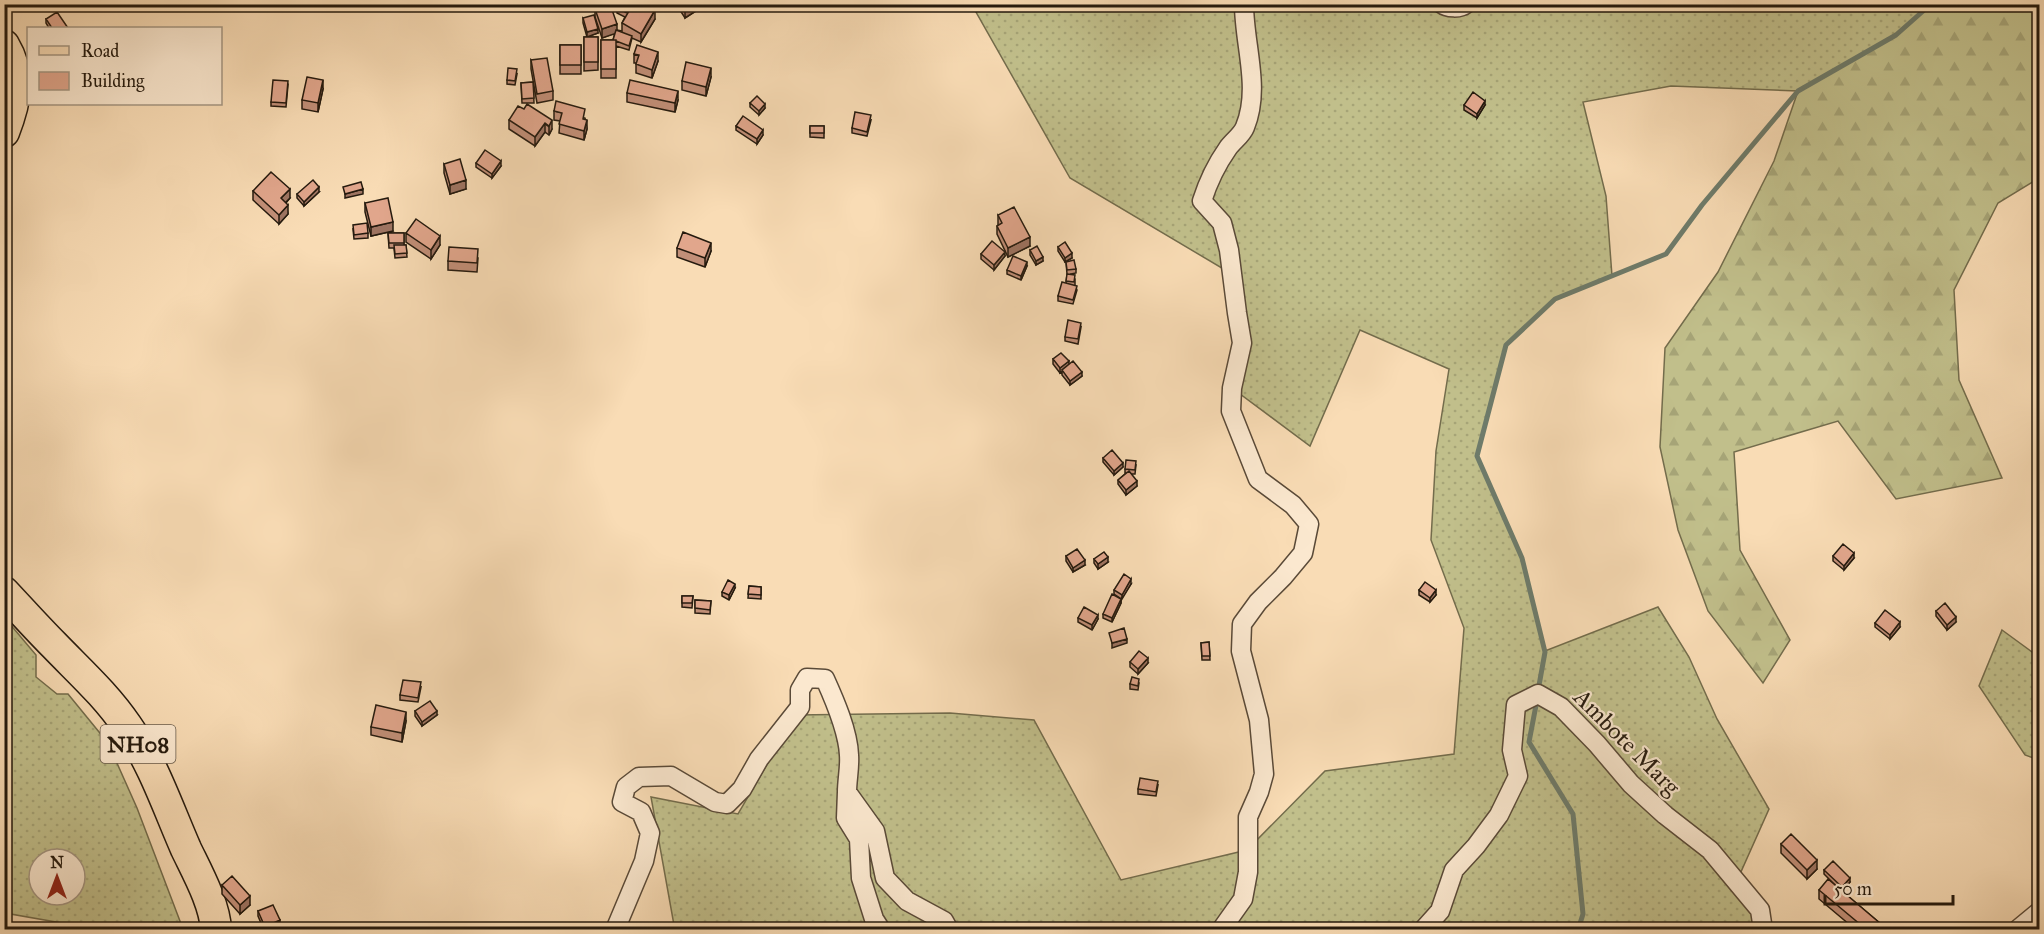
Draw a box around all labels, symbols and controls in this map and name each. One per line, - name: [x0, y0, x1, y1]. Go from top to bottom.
- legend: [27, 27, 222, 105]
- text: Road: [81, 40, 119, 62]
- text: Building: [81, 70, 145, 93]
- street label: Ambote Marg: [1567, 682, 1687, 802]
- road number: NH08: [100, 725, 176, 763]
- north arrow: [27, 847, 87, 907]
- text: N: [50, 853, 64, 872]
- scale bar: [1825, 868, 1952, 906]
- text: 50 m: [1834, 878, 1872, 900]

